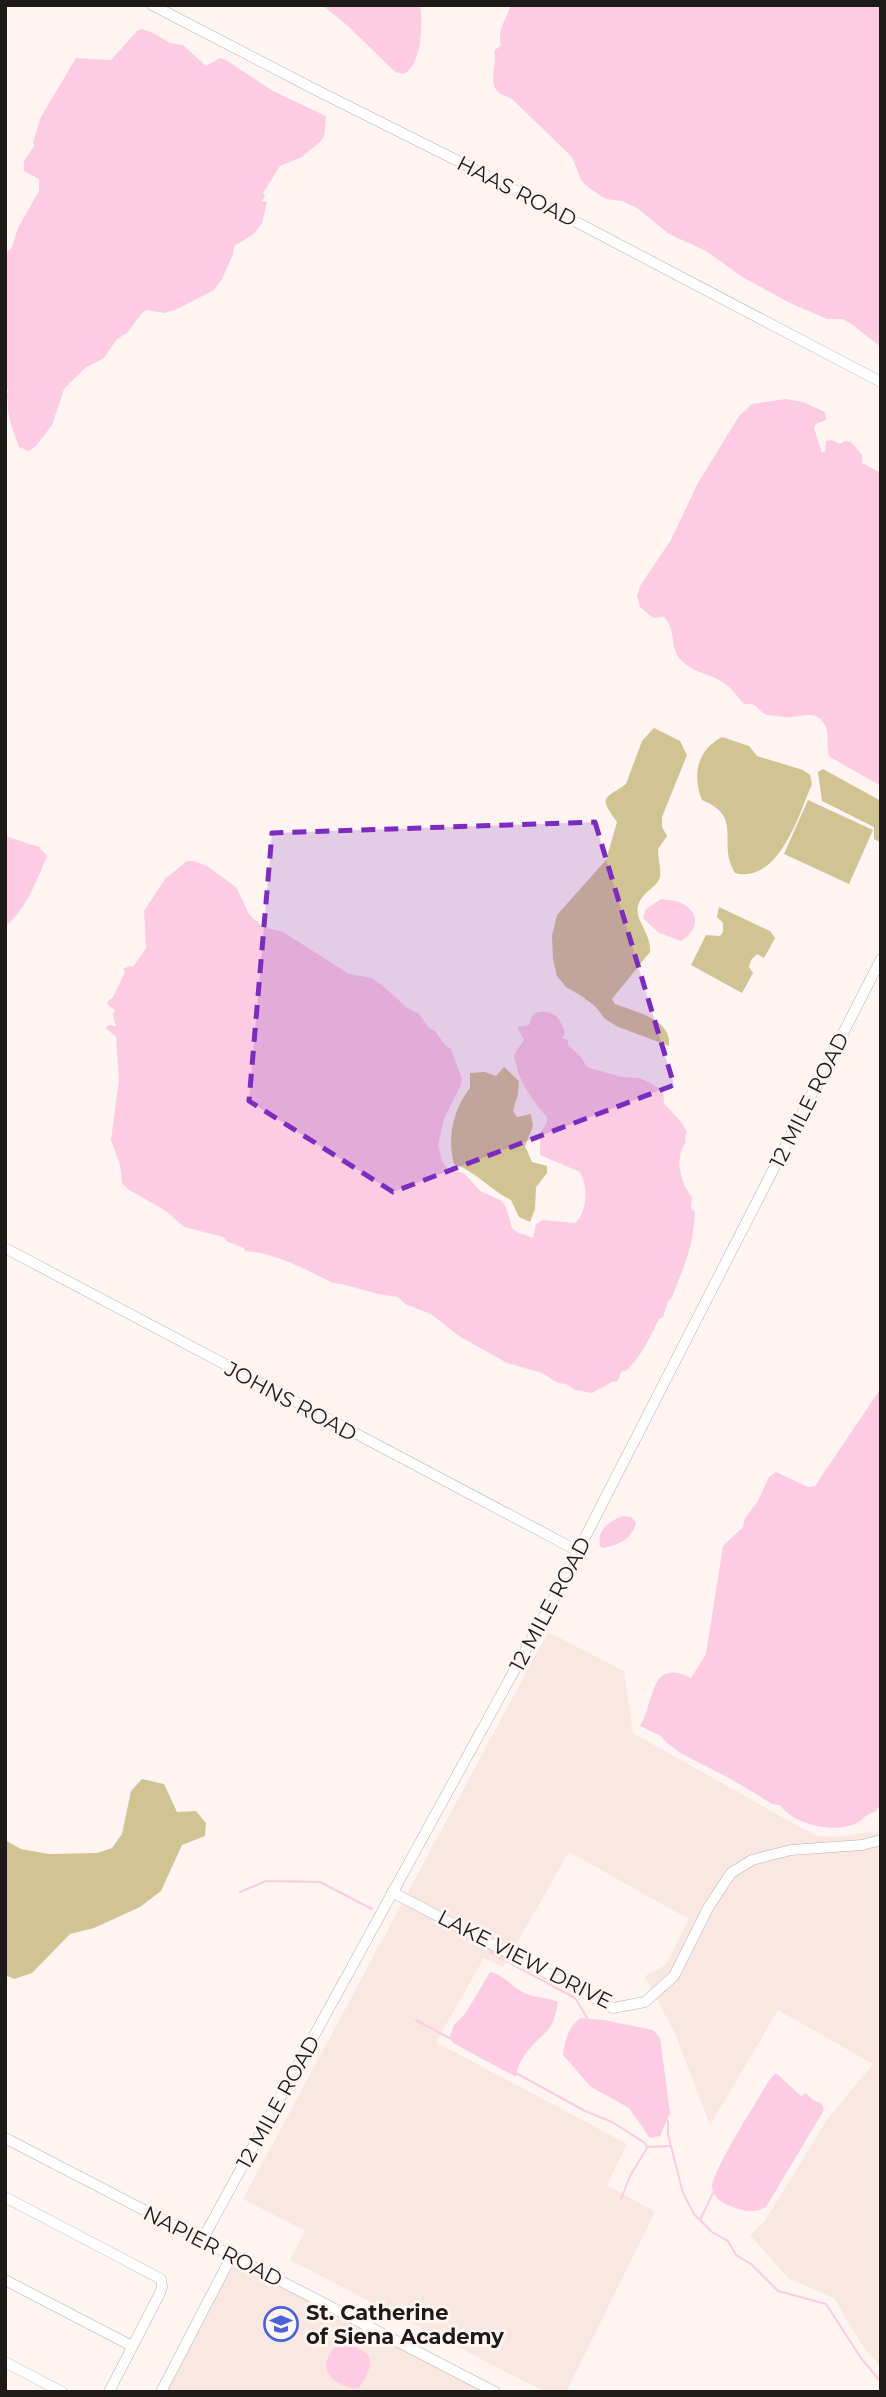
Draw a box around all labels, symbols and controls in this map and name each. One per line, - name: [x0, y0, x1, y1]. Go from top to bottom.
- street label: HAAS ROAD: [453, 150, 581, 232]
- street label: 12 MILE ROAD: [764, 1028, 854, 1172]
- street label: JOHNS ROAD: [220, 1355, 361, 1446]
- street label: 12 MILE ROAD: [504, 1533, 596, 1675]
- street label: LAKE VIEW DRIVE: [434, 1904, 616, 2014]
- street label: 12 MILE ROAD: [231, 2031, 325, 2173]
- street label: NAPIER ROAD: [139, 2200, 287, 2292]
- place label: St. Catherine of Siena Academy: [306, 2300, 504, 2349]
- school or university icon: St. Catherine of Siena Academy: [262, 2305, 300, 2343]

